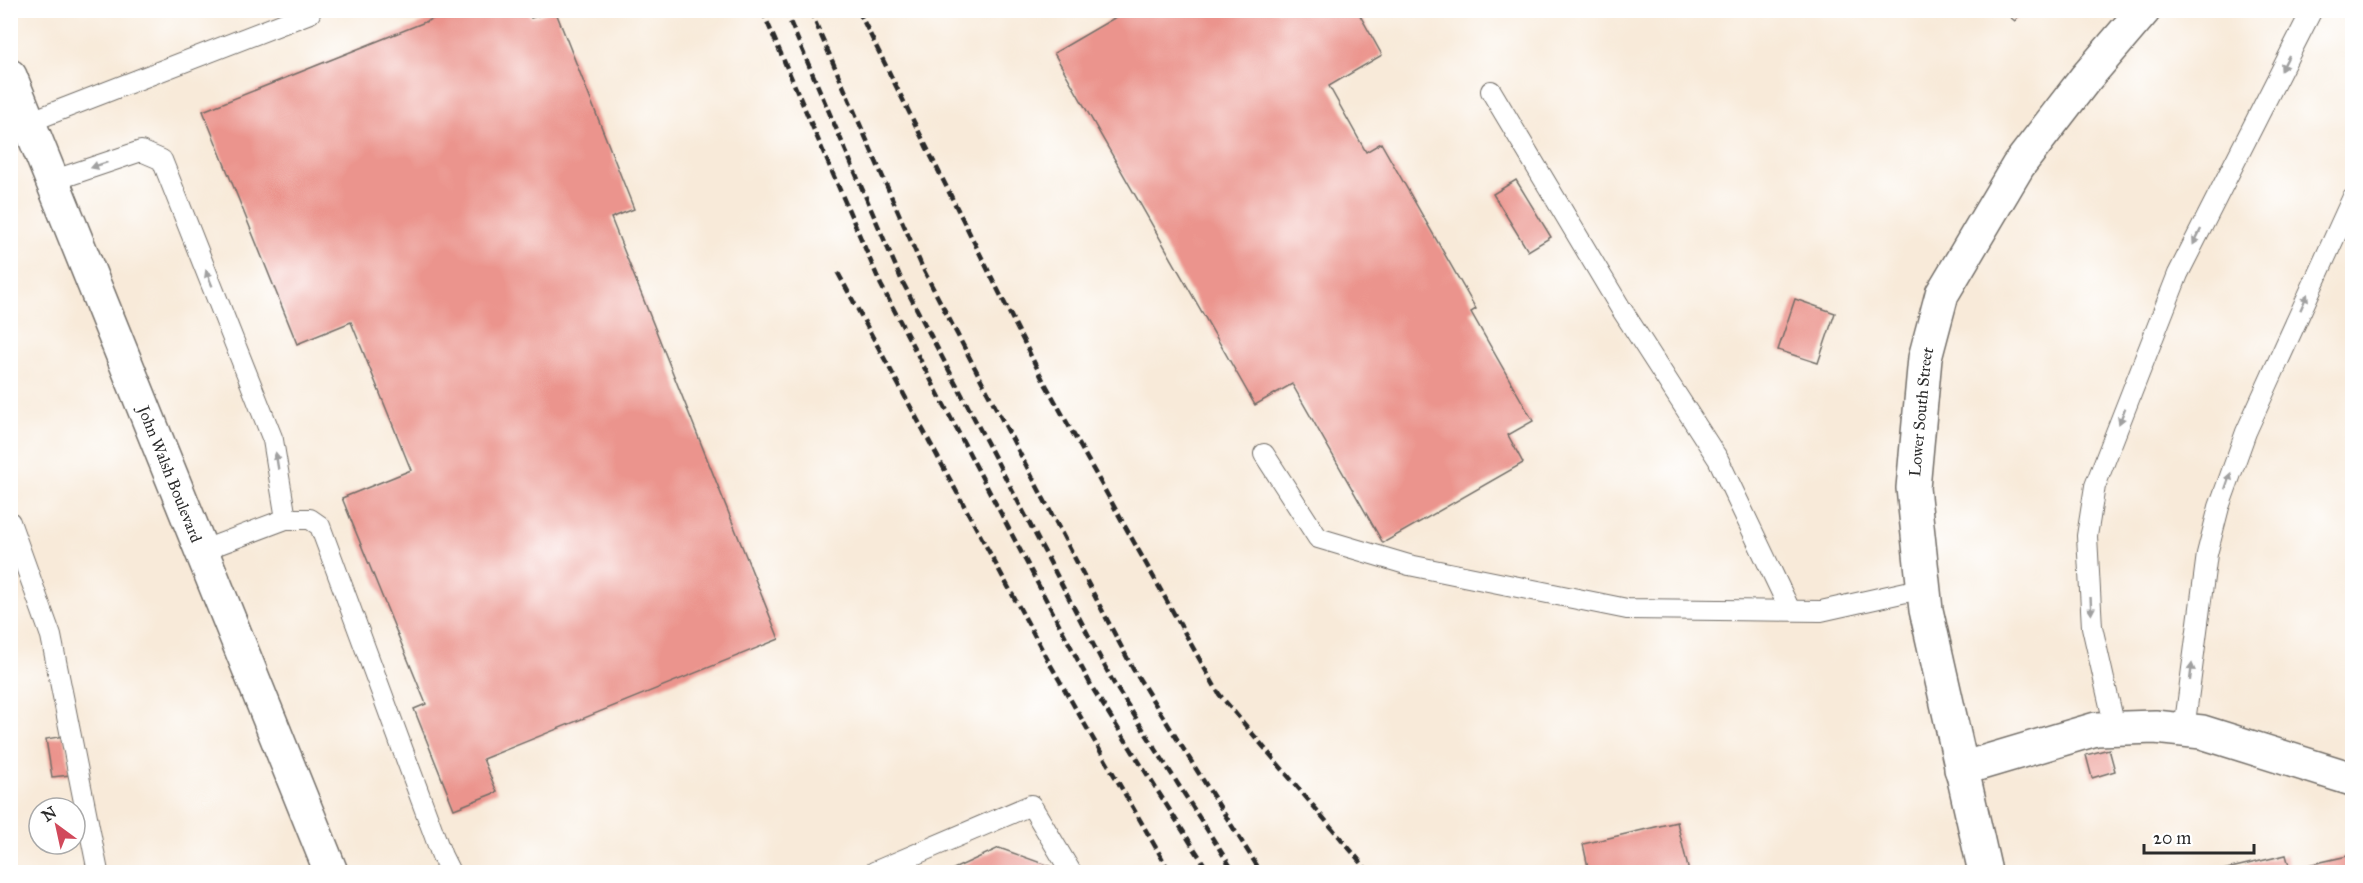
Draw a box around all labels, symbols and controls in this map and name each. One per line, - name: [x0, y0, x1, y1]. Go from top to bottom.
- one-way arrow: [2280, 54, 2290, 71]
- one-way arrow: [90, 161, 108, 171]
- one-way arrow: [2192, 228, 2202, 245]
- one-way arrow: [204, 269, 214, 287]
- one-way arrow: [2300, 293, 2309, 310]
- street label: Lower South Street: [1905, 344, 1937, 477]
- street label: John Walsh Boulevard: [133, 401, 206, 545]
- one-way arrow: [2117, 408, 2127, 426]
- one-way arrow: [272, 451, 281, 470]
- one-way arrow: [2224, 472, 2234, 490]
- one-way arrow: [2086, 596, 2095, 615]
- one-way arrow: [2187, 662, 2196, 681]
- north arrow: [27, 796, 87, 856]
- text: N: [38, 802, 60, 826]
- scale bar: [2144, 817, 2254, 855]
- text: 20 m: [2153, 827, 2191, 849]

